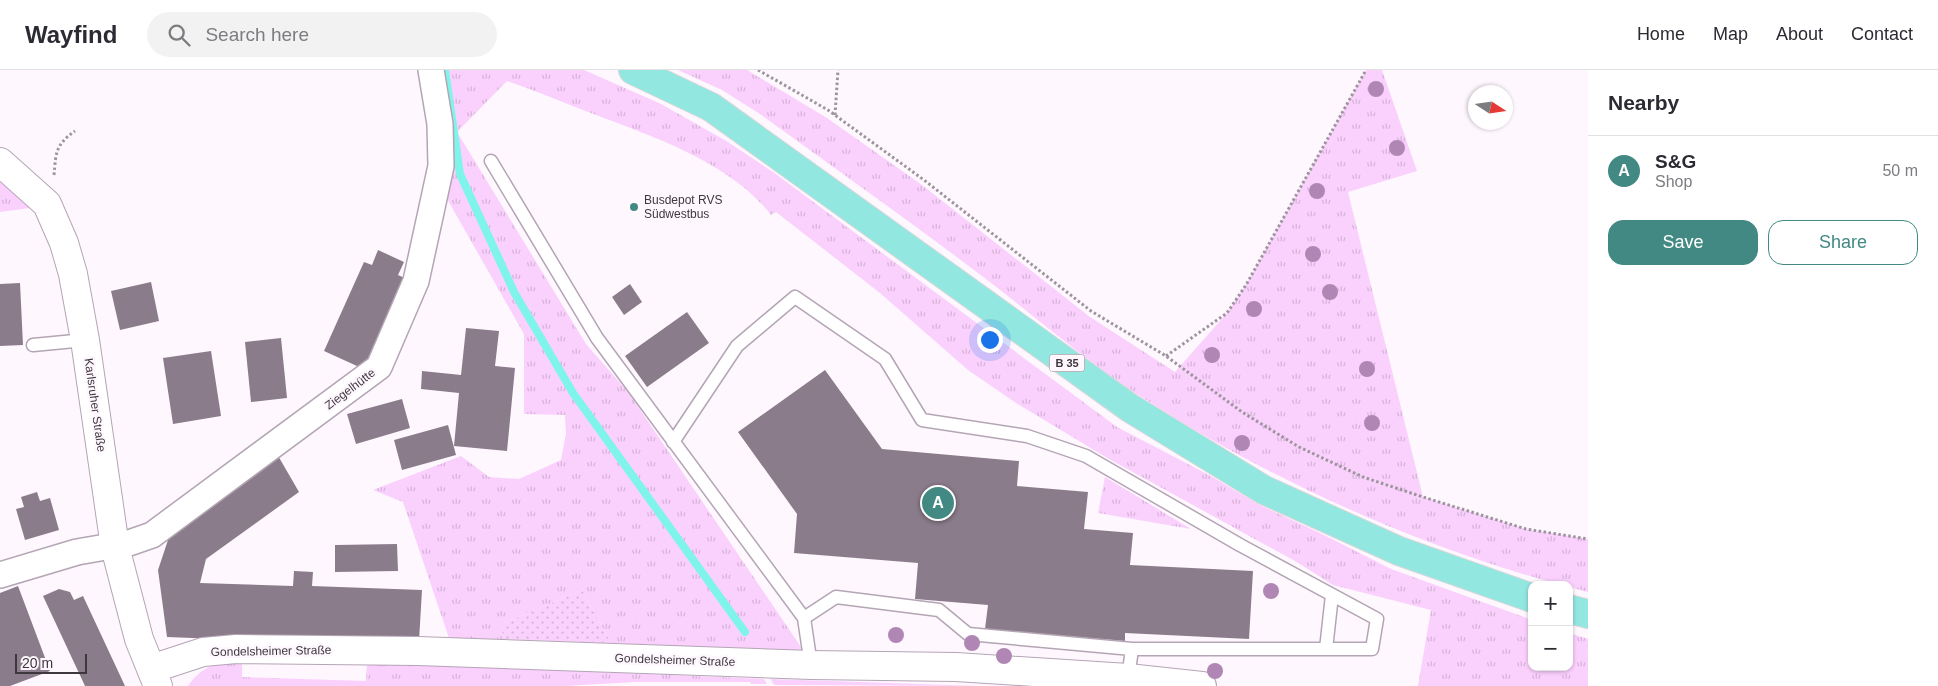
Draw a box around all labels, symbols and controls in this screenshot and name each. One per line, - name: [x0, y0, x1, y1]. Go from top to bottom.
- search box: [147, 12, 497, 57]
- text: Wayfind: [25, 21, 117, 48]
- icon: search: [165, 21, 193, 49]
- text: Search here: [205, 24, 309, 45]
- text: Home: [1637, 24, 1685, 44]
- text: Map: [1713, 24, 1748, 44]
- text: About: [1776, 24, 1823, 44]
- text: Contact: [1851, 24, 1913, 44]
- north arrow: [1468, 85, 1513, 130]
- text: Nearby: [1608, 91, 1679, 114]
- text: S&G: [1655, 151, 1696, 172]
- text: A: [1618, 162, 1630, 179]
- text: 50 m: [1882, 162, 1918, 179]
- text: Shop: [1655, 173, 1692, 190]
- place label: Busdepot RVS Südwestbus: [644, 193, 723, 221]
- marker: Busdepot RVS Südwestbus: [628, 201, 640, 213]
- button: Save: [1608, 220, 1758, 265]
- button: Share: [1768, 220, 1918, 265]
- your location: [977, 327, 1003, 353]
- road number: B 35: [1050, 354, 1084, 372]
- street label: Karlsruher Straße: [81, 357, 109, 453]
- street label: Ziegelhütte: [322, 365, 378, 412]
- pin: A: [922, 484, 954, 522]
- map controls: [1528, 581, 1573, 671]
- button: +: [1528, 581, 1573, 626]
- button: −: [1528, 626, 1573, 671]
- street label: Gondelsheimer Straße: [211, 643, 332, 659]
- scale bar: [15, 651, 88, 674]
- street label: Gondelsheimer Straße: [614, 651, 736, 669]
- text: 20 m: [22, 655, 53, 671]

